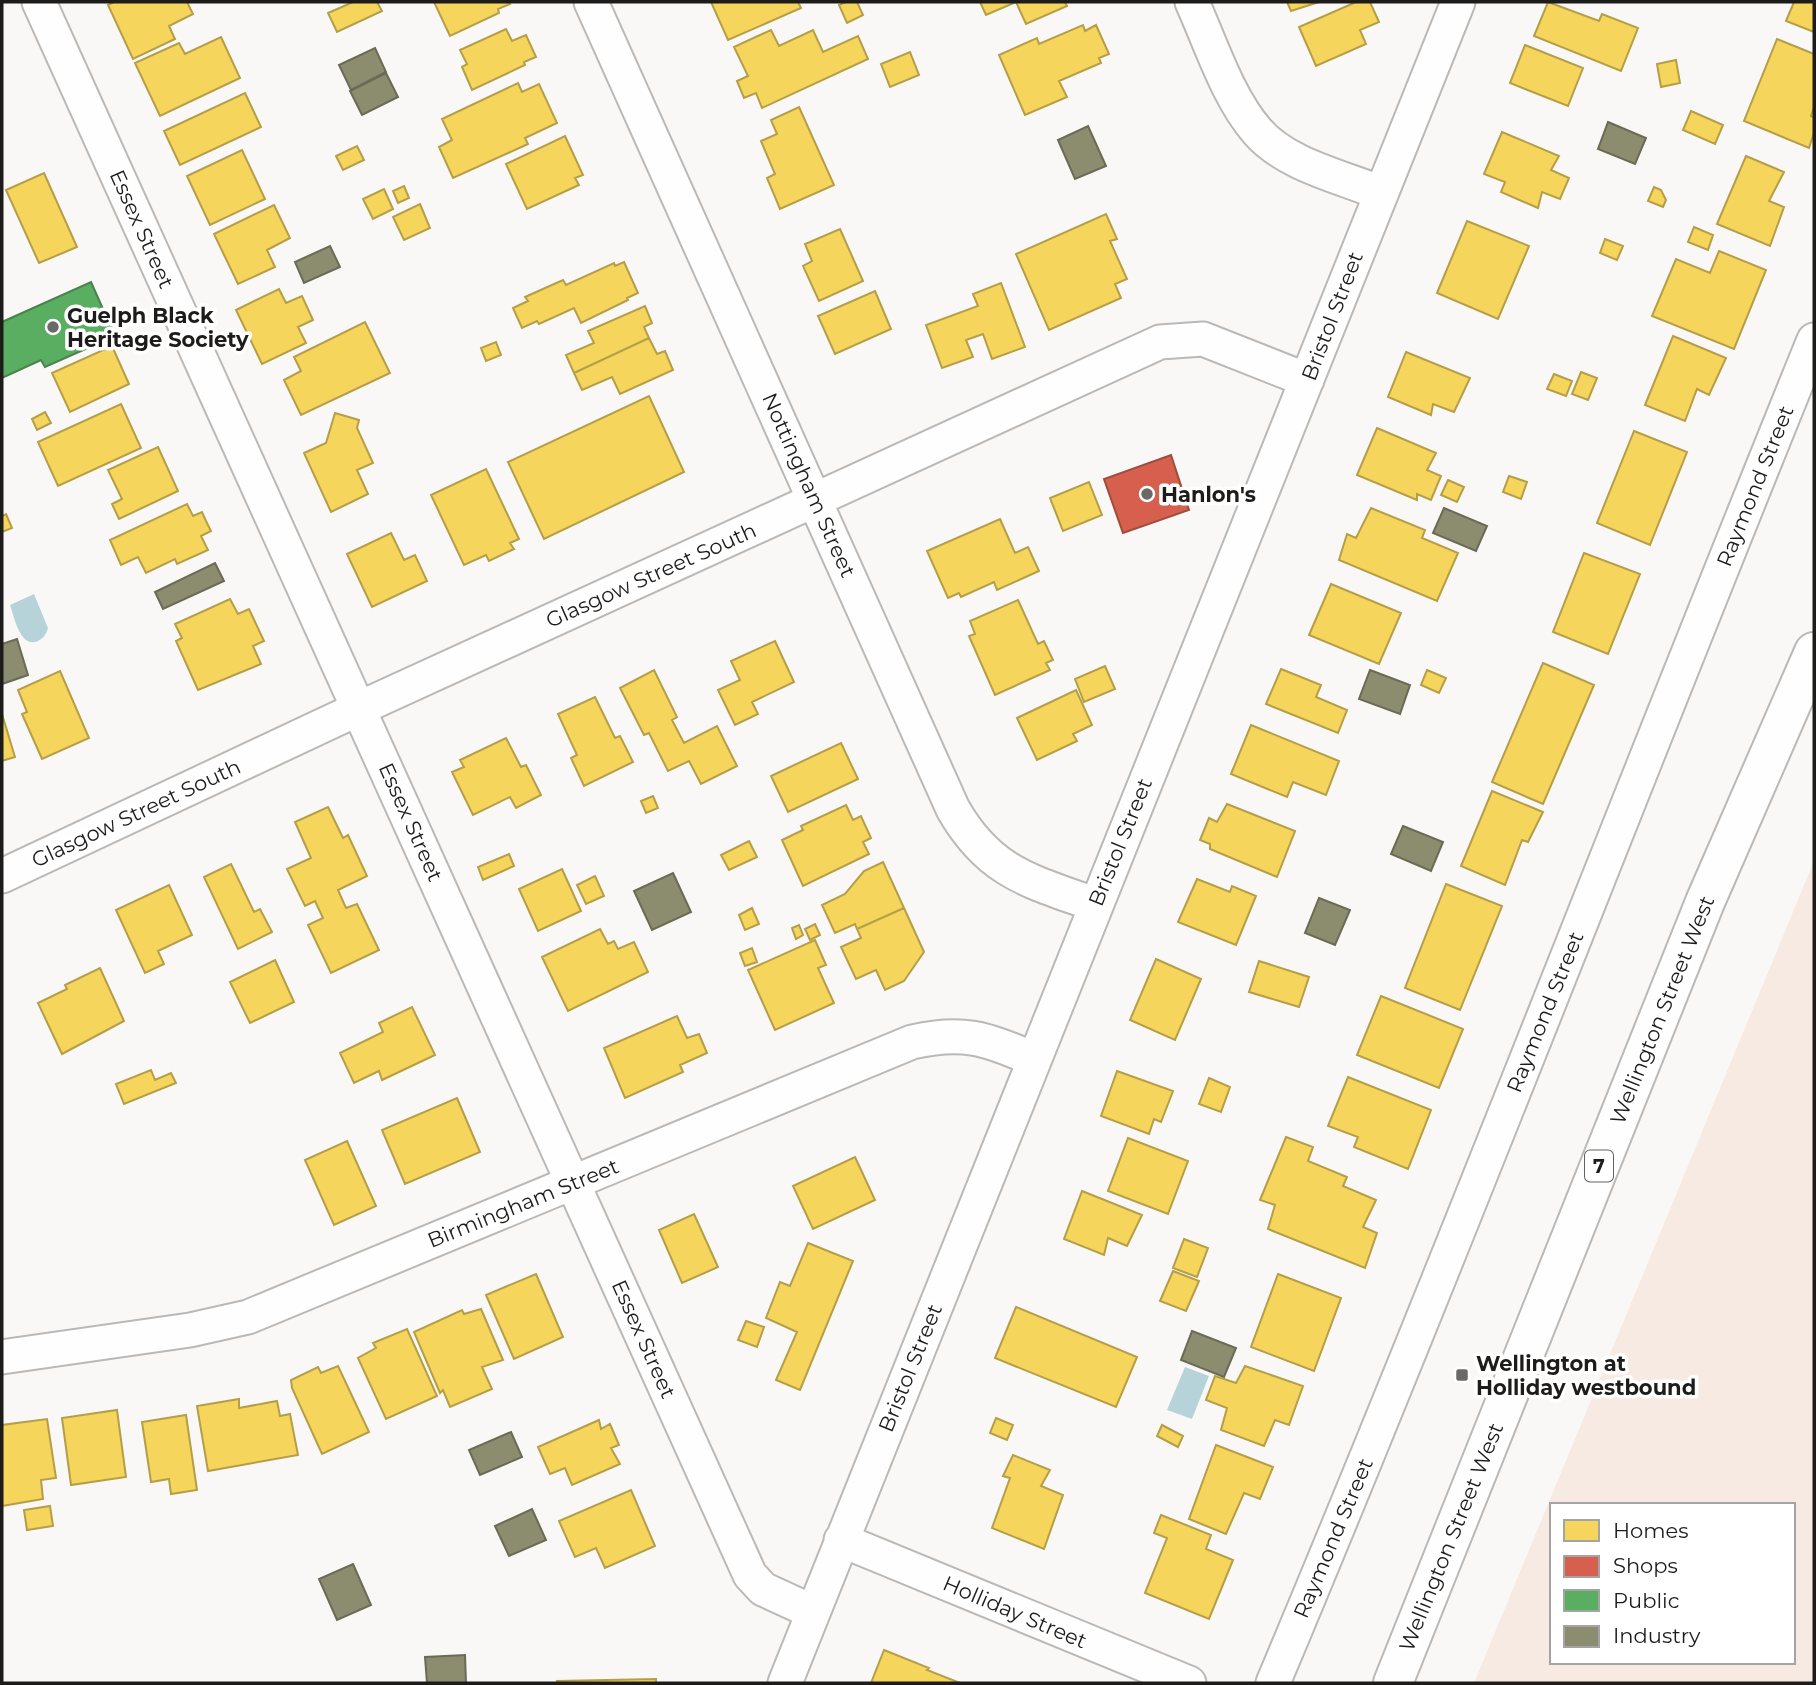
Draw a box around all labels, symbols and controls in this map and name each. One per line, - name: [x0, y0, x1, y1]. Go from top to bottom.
- street label: Essex Street: [105, 166, 179, 292]
- street label: Bristol Street: [1296, 248, 1368, 384]
- place label: Guelph Black Heritage Society: [67, 303, 249, 352]
- marker: Guelph Black Heritage Society: [45, 319, 61, 335]
- street label: Nottingham Street: [757, 389, 861, 581]
- street label: Raymond Street: [1711, 402, 1799, 570]
- place label: Hanlon's: [1161, 482, 1256, 507]
- marker: Hanlon's: [1139, 486, 1155, 502]
- street label: Glasgow Street South: [542, 517, 760, 633]
- street label: Glasgow Street South: [28, 754, 244, 872]
- street label: Essex Street: [374, 759, 448, 885]
- street label: Bristol Street: [1083, 774, 1157, 910]
- street label: Wellington Street West: [1605, 892, 1719, 1128]
- street label: Raymond Street: [1501, 928, 1589, 1096]
- road number: 7: [1585, 1150, 1613, 1182]
- street label: Birmingham Street: [424, 1153, 622, 1253]
- street label: Essex Street: [607, 1276, 681, 1402]
- street label: Bristol Street: [873, 1300, 947, 1436]
- place label: Wellington at Holliday westbound: [1476, 1351, 1696, 1400]
- marker: Wellington at Holliday westbound: [1454, 1367, 1470, 1383]
- street label: Wellington Street West: [1394, 1419, 1508, 1655]
- street label: Raymond Street: [1288, 1454, 1378, 1622]
- legend: [1550, 1503, 1795, 1664]
- text: Homes: [1613, 1518, 1688, 1543]
- text: Shops: [1613, 1553, 1678, 1578]
- street label: Holliday Street: [939, 1570, 1091, 1654]
- text: Public: [1613, 1588, 1680, 1613]
- text: Industry: [1613, 1623, 1701, 1648]

